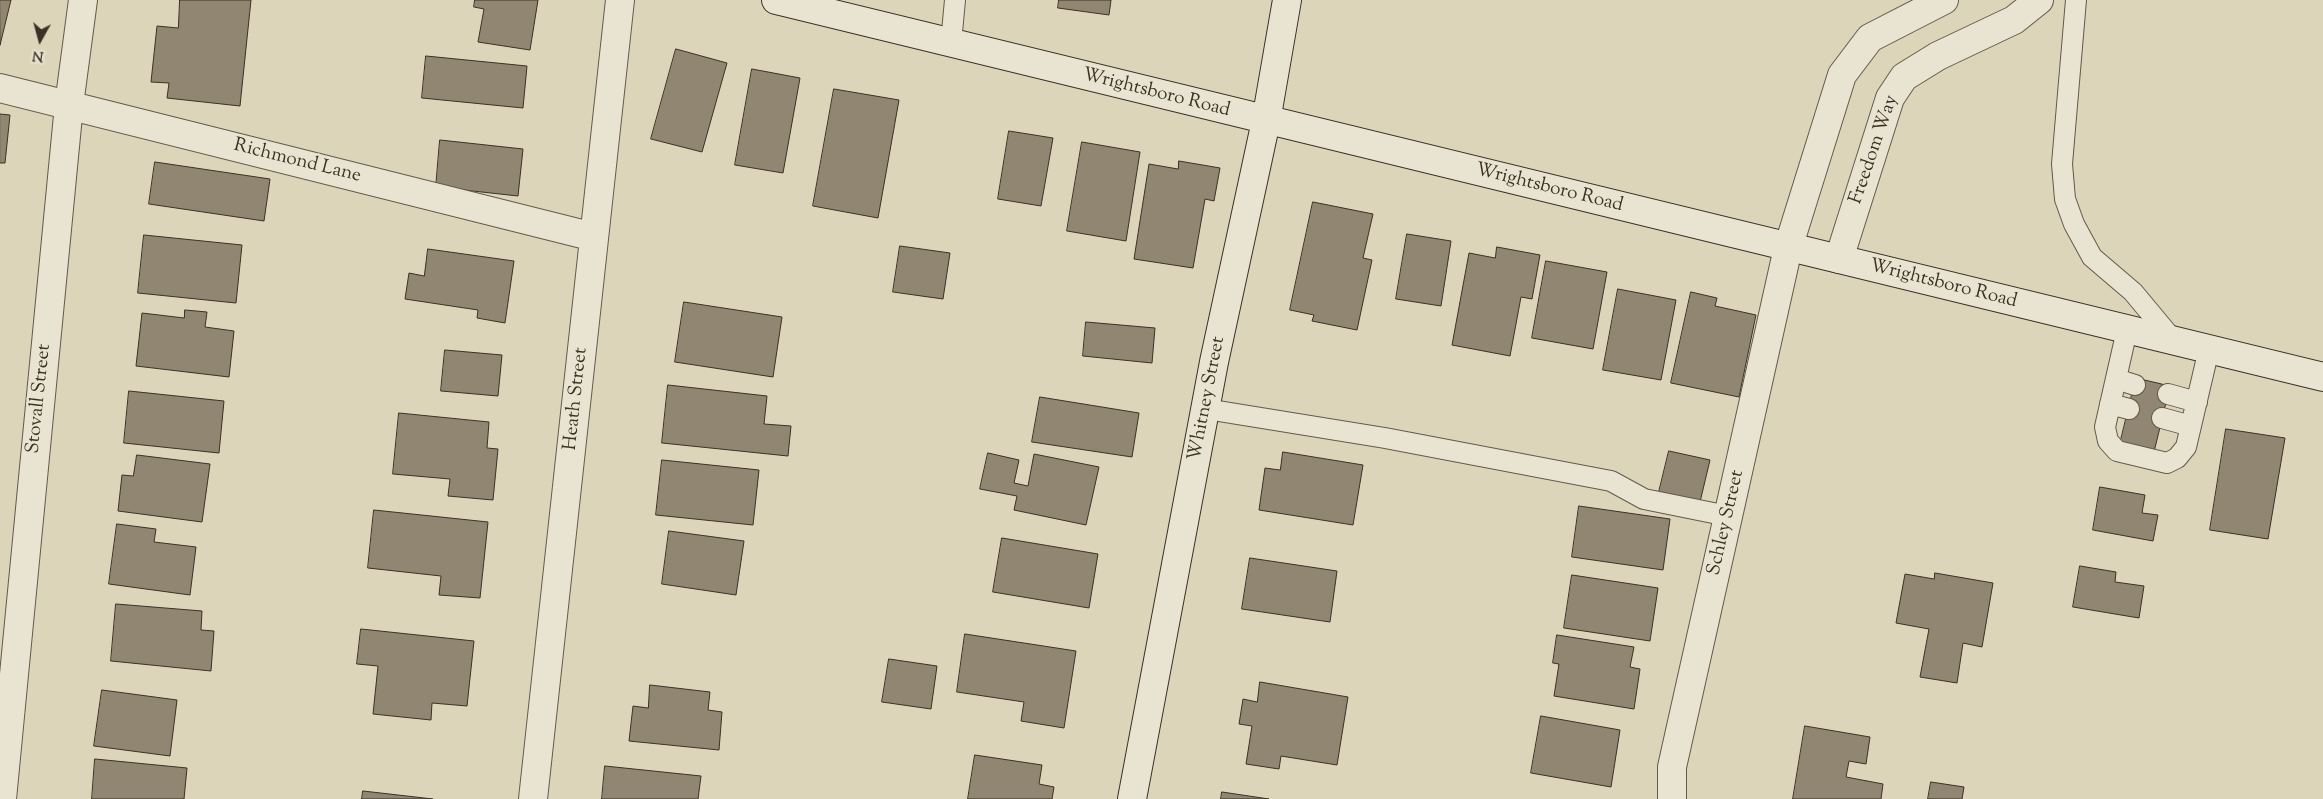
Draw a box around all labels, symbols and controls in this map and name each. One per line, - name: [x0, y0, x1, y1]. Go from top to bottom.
- north arrow: [15, 15, 65, 65]
- text: N: [31, 44, 45, 65]
- street label: Wrightsboro Road: [1080, 65, 1232, 123]
- street label: Freedom Way: [1846, 93, 1904, 207]
- street label: Richmond Lane: [231, 135, 363, 189]
- street label: Wrightsboro Road: [1473, 160, 1625, 218]
- street label: Wrightsboro Road: [1867, 256, 2019, 314]
- street label: Whitney Street: [1185, 335, 1231, 463]
- street label: Stovall Street: [23, 343, 57, 455]
- street label: Heath Street: [560, 346, 594, 452]
- street label: Schley Street: [1704, 468, 1750, 578]

